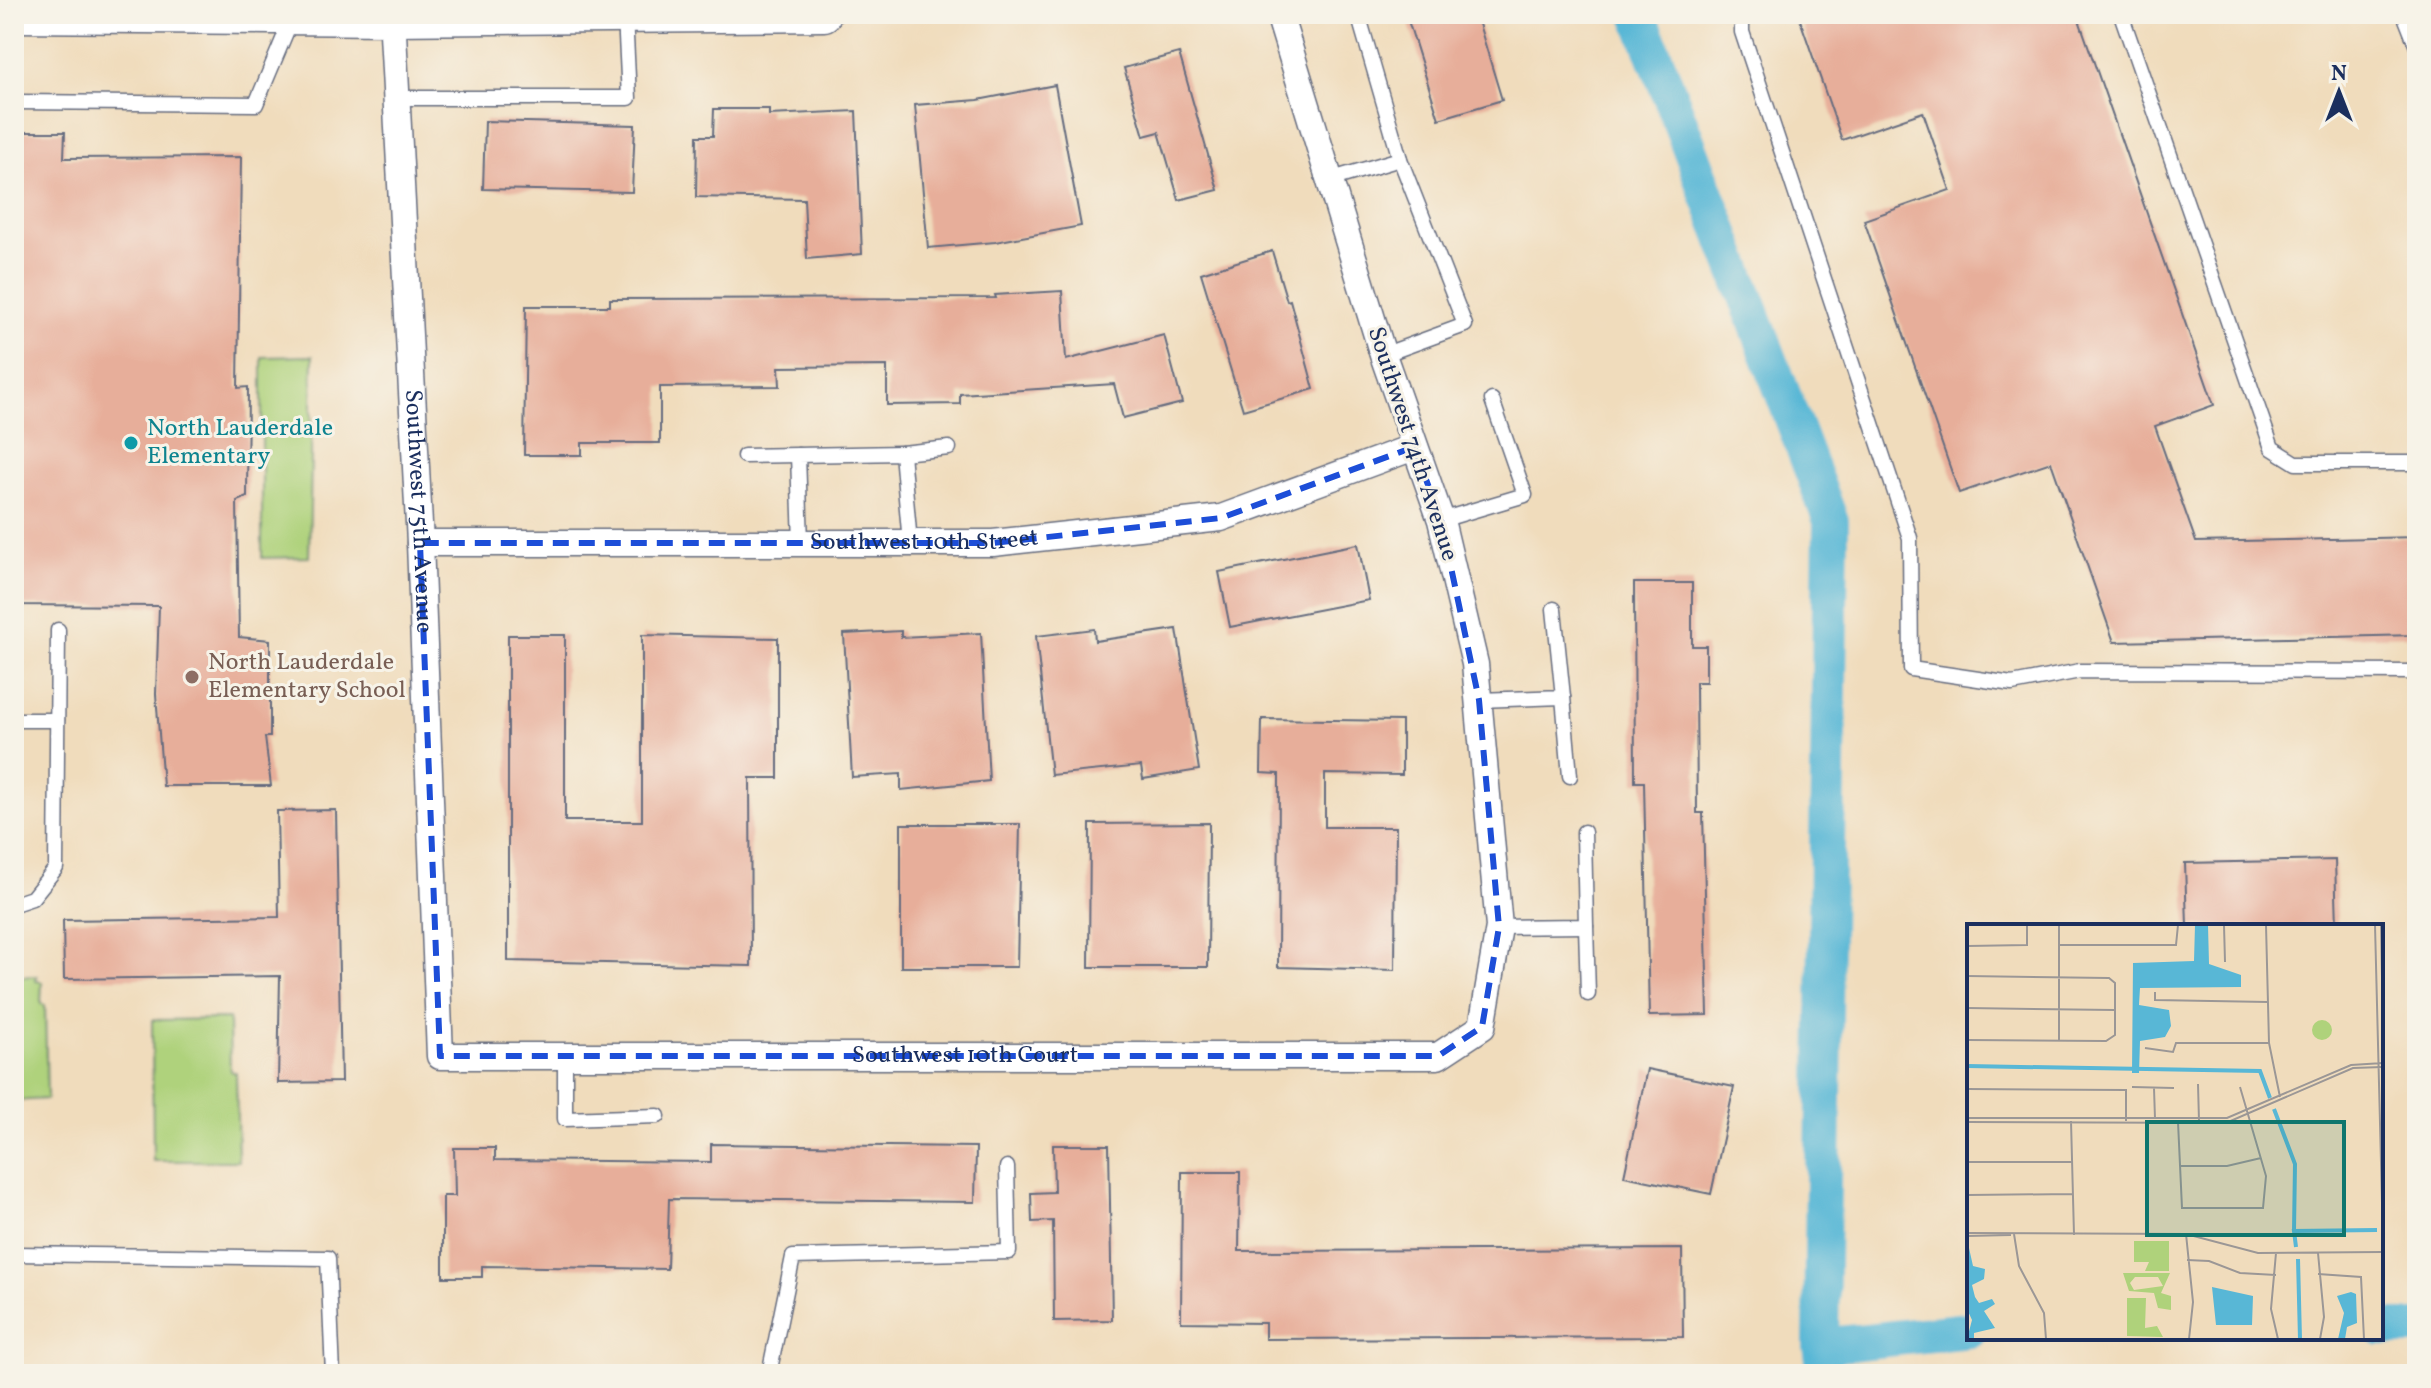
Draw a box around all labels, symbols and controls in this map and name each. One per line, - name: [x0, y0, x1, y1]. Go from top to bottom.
- north arrow: [2299, 52, 2379, 132]
- text: N: [2331, 59, 2347, 90]
- street label: Southwest 74th Avenue: [1358, 323, 1466, 565]
- street label: Southwest 75th Avenue: [395, 389, 441, 634]
- place label: North Lauderdale Elementary: [147, 412, 333, 474]
- marker: North Lauderdale Elementary: [122, 434, 140, 452]
- street label: Southwest 10th Street: [810, 521, 1040, 560]
- place label: North Lauderdale Elementary School: [208, 646, 406, 708]
- marker: North Lauderdale Elementary School: [183, 668, 201, 686]
- inset map: [1967, 924, 2383, 1340]
- street label: Southwest 10th Court: [852, 1039, 1078, 1073]

